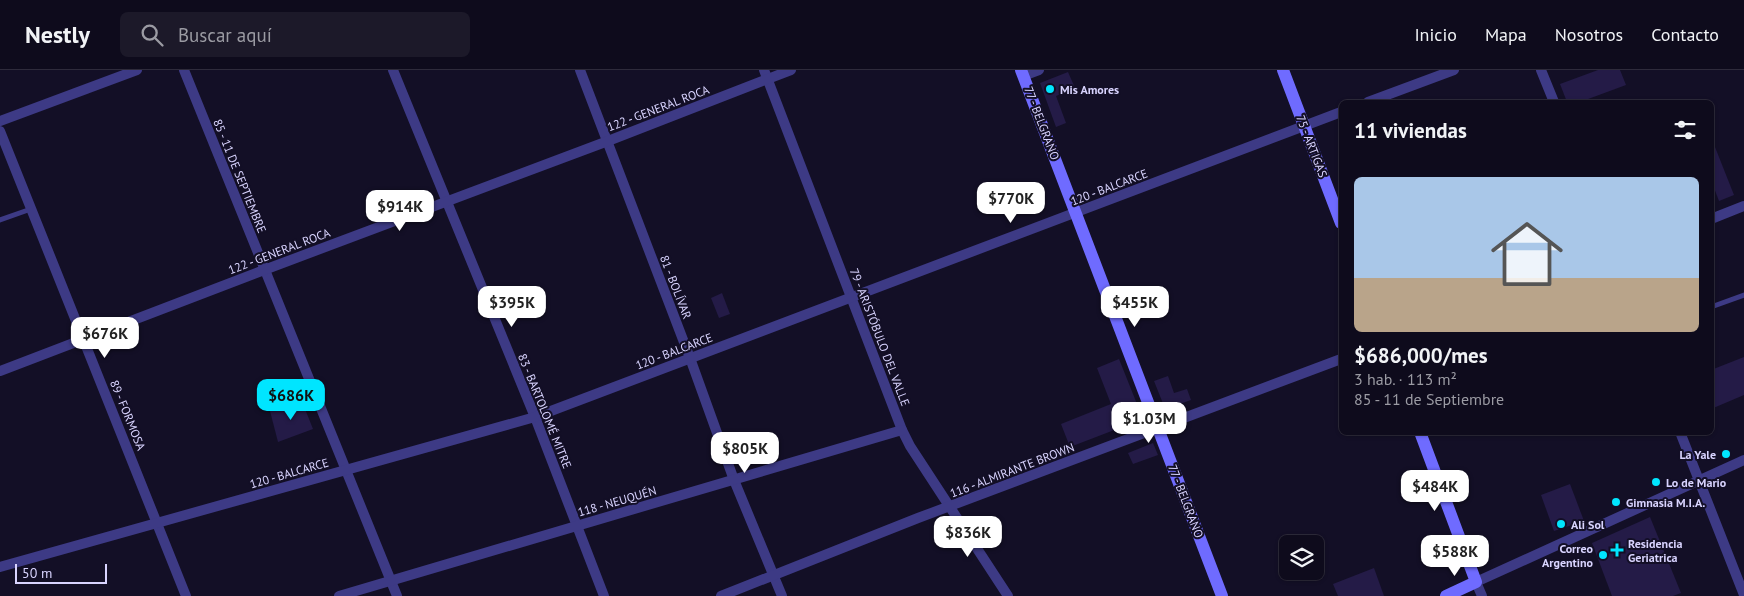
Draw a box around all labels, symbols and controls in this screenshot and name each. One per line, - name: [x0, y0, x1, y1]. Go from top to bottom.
- search box: [120, 12, 470, 57]
- text: Nestly: [25, 19, 90, 50]
- icon: search: [138, 21, 166, 49]
- text: Buscar aquí: [178, 23, 272, 47]
- text: Inicio: [1414, 23, 1457, 46]
- text: Mapa: [1485, 23, 1527, 46]
- text: Nosotros: [1555, 23, 1623, 46]
- text: Contacto: [1651, 23, 1719, 46]
- street label: 122 - GENERAL ROCA: [605, 82, 711, 134]
- place label: Mis Amores: [1060, 82, 1119, 97]
- marker: Mis Amores: [1044, 83, 1056, 95]
- street label: 77 - BELGRANO: [1021, 84, 1063, 162]
- street label: 75 - ARTIGAS: [1293, 113, 1331, 179]
- icon: filters: [1671, 116, 1699, 144]
- street label: 85 - 11 DE SEPTIEMBRE: [210, 117, 270, 235]
- text: 11 viviendas: [1354, 117, 1467, 144]
- street label: 120 - BALCARCE: [1068, 165, 1150, 209]
- pin: $770K: [976, 182, 1046, 224]
- text: $770K: [988, 188, 1034, 208]
- pin: $914K: [365, 190, 435, 232]
- text: $914K: [377, 196, 423, 216]
- icon: home: [1482, 209, 1572, 299]
- street label: 122 - GENERAL ROCA: [226, 225, 332, 277]
- street label: 81 - BOLÍVAR: [657, 253, 695, 321]
- street label: 79 - ARISTÓBULO DEL VALLE: [847, 266, 913, 408]
- pin: $395K: [477, 286, 547, 328]
- pin: $455K: [1100, 286, 1170, 328]
- text: $395K: [489, 292, 535, 312]
- text: $455K: [1112, 292, 1158, 312]
- pin: $676K: [70, 316, 140, 359]
- text: $676K: [82, 323, 128, 343]
- street label: 120 - BALCARCE: [633, 329, 715, 373]
- text: $686,000/mes: [1354, 342, 1488, 369]
- street label: 83 - BARTOLOMÉ MITRE: [515, 351, 575, 471]
- text: 3 hab. · 113 m²: [1354, 369, 1457, 389]
- street label: 89 - FORMOSA: [107, 378, 149, 452]
- pin: $686K: [256, 378, 326, 421]
- text: $686K: [268, 385, 314, 405]
- text: 85 - 11 de Septiembre: [1354, 389, 1504, 409]
- pin: $1.03M: [1108, 402, 1190, 444]
- text: $1.03M: [1122, 408, 1176, 428]
- pin: $805K: [710, 432, 780, 474]
- text: $805K: [722, 438, 768, 458]
- street label: 116 - ALMIRANTE BROWN: [948, 439, 1076, 501]
- place label: La Yale: [1679, 447, 1716, 462]
- marker: La Yale: [1720, 448, 1732, 460]
- street label: 120 - BALCARCE: [248, 455, 330, 491]
- street label: 77 - BELGRANO: [1165, 462, 1207, 540]
- pin: $484K: [1400, 470, 1470, 512]
- place label: Lo de Mario: [1666, 475, 1727, 490]
- text: $484K: [1412, 476, 1458, 496]
- marker: Lo de Mario: [1650, 476, 1662, 488]
- street label: 118 - NEUQUÉN: [576, 483, 658, 519]
- place label: Gimnasia M.I.A.: [1626, 495, 1705, 510]
- marker: Gimnasia M.I.A.: [1610, 496, 1622, 508]
- pin: $836K: [933, 516, 1003, 558]
- place label: Ali Sol: [1571, 517, 1605, 532]
- marker: Ali Sol: [1555, 518, 1567, 530]
- text: $836K: [945, 522, 991, 542]
- pin: $588K: [1420, 534, 1490, 577]
- map controls: [1279, 535, 1324, 580]
- button: layers: [1279, 535, 1324, 580]
- place label: Residencia Geriatrica: [1628, 536, 1683, 565]
- text: $588K: [1432, 541, 1478, 561]
- place label: Correo Argentino: [1542, 541, 1594, 570]
- marker: Residencia Geriatrica: [1610, 543, 1624, 557]
- marker: Correo Argentino: [1597, 549, 1609, 561]
- scale bar: [15, 561, 108, 584]
- text: 50 m: [22, 564, 52, 582]

